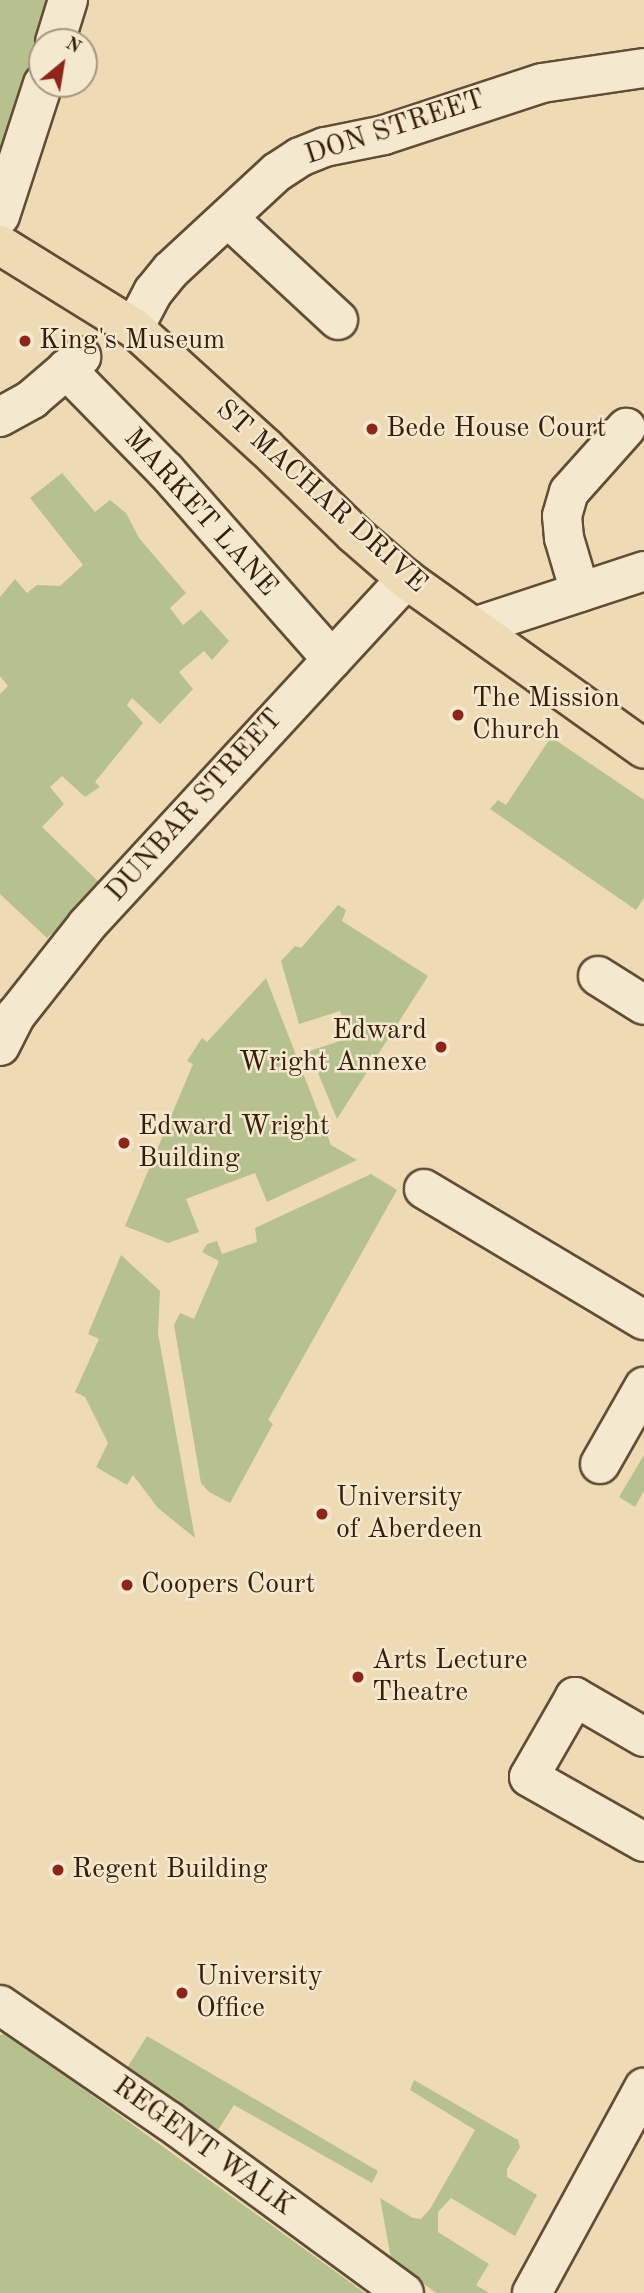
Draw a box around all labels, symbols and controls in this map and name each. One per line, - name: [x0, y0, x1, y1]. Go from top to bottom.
- north arrow: [28, 28, 98, 98]
- text: N: [62, 34, 84, 58]
- street label: DON STREET: [301, 83, 489, 173]
- place label: King's Museum: [39, 324, 225, 358]
- marker: King's Museum: [17, 333, 33, 349]
- street label: ST MACHAR DRIVE: [208, 393, 434, 601]
- place label: Bede House Court: [386, 412, 606, 446]
- marker: Bede House Court: [364, 421, 380, 437]
- street label: MARKET LANE: [116, 422, 284, 604]
- place label: The Mission Church: [472, 682, 620, 748]
- street label: DUNBAR STREET: [100, 703, 290, 909]
- marker: The Mission Church: [450, 707, 466, 723]
- place label: Edward Wright Annexe: [239, 1014, 427, 1080]
- marker: Edward Wright Annexe: [433, 1039, 449, 1055]
- place label: Edward Wright Building: [138, 1110, 330, 1176]
- marker: Edward Wright Building: [116, 1135, 132, 1151]
- place label: University of Aberdeen: [336, 1481, 483, 1547]
- marker: University of Aberdeen: [314, 1506, 330, 1522]
- place label: Coopers Court: [141, 1568, 315, 1602]
- marker: Coopers Court: [119, 1577, 135, 1593]
- place label: Arts Lecture Theatre: [372, 1644, 528, 1710]
- marker: Arts Lecture Theatre: [350, 1669, 366, 1685]
- place label: Regent Building: [72, 1853, 267, 1887]
- marker: Regent Building: [50, 1862, 66, 1878]
- place label: University Office: [196, 1960, 323, 2026]
- marker: University Office: [174, 1985, 190, 2001]
- street label: REGENT WALK: [106, 2070, 300, 2224]

